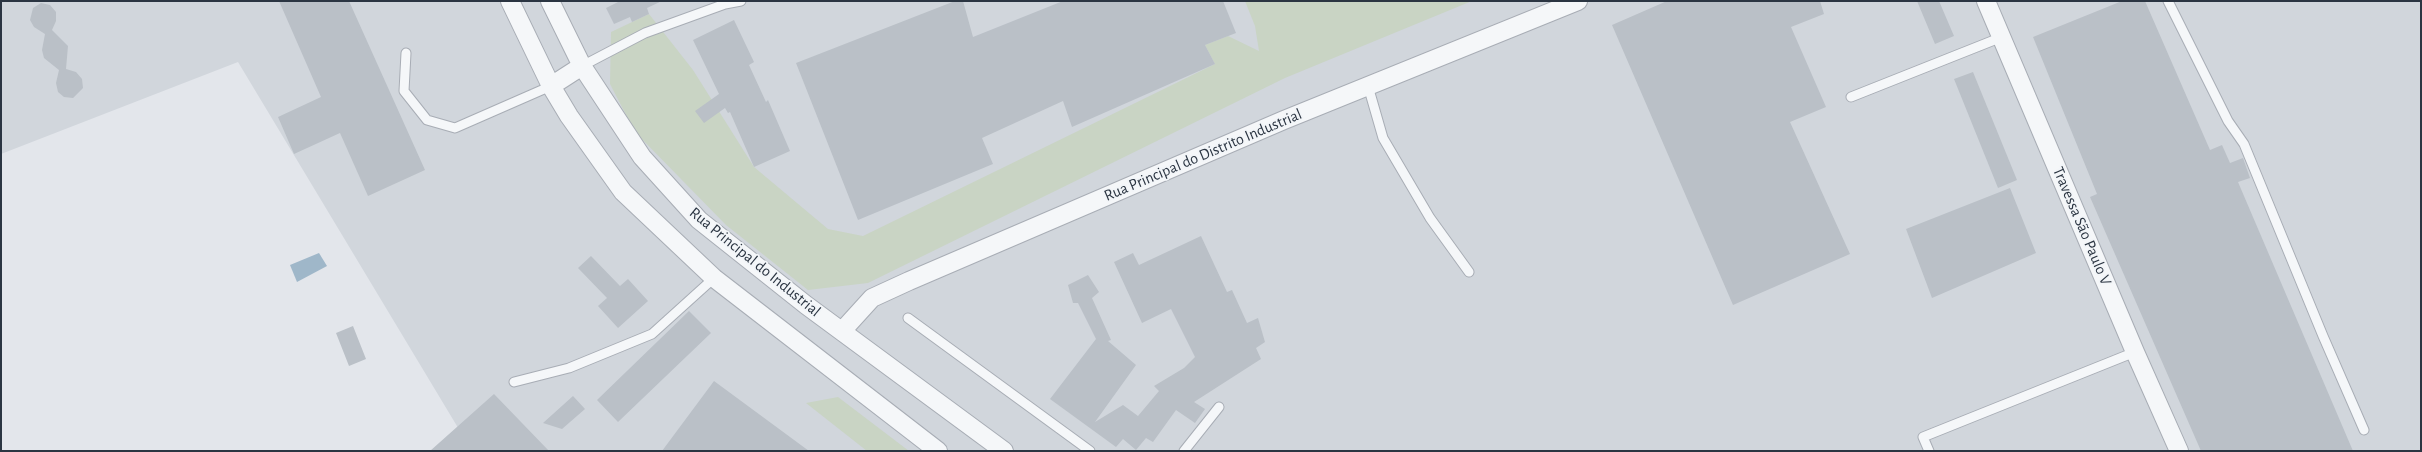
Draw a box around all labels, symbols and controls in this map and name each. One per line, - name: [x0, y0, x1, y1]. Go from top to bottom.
- street label: Rua Principal do Distrito Industrial: [1101, 105, 1305, 205]
- street label: Travessa São Paulo V: [2048, 164, 2116, 288]
- street label: Rua Principal do Industrial: [685, 203, 825, 321]

